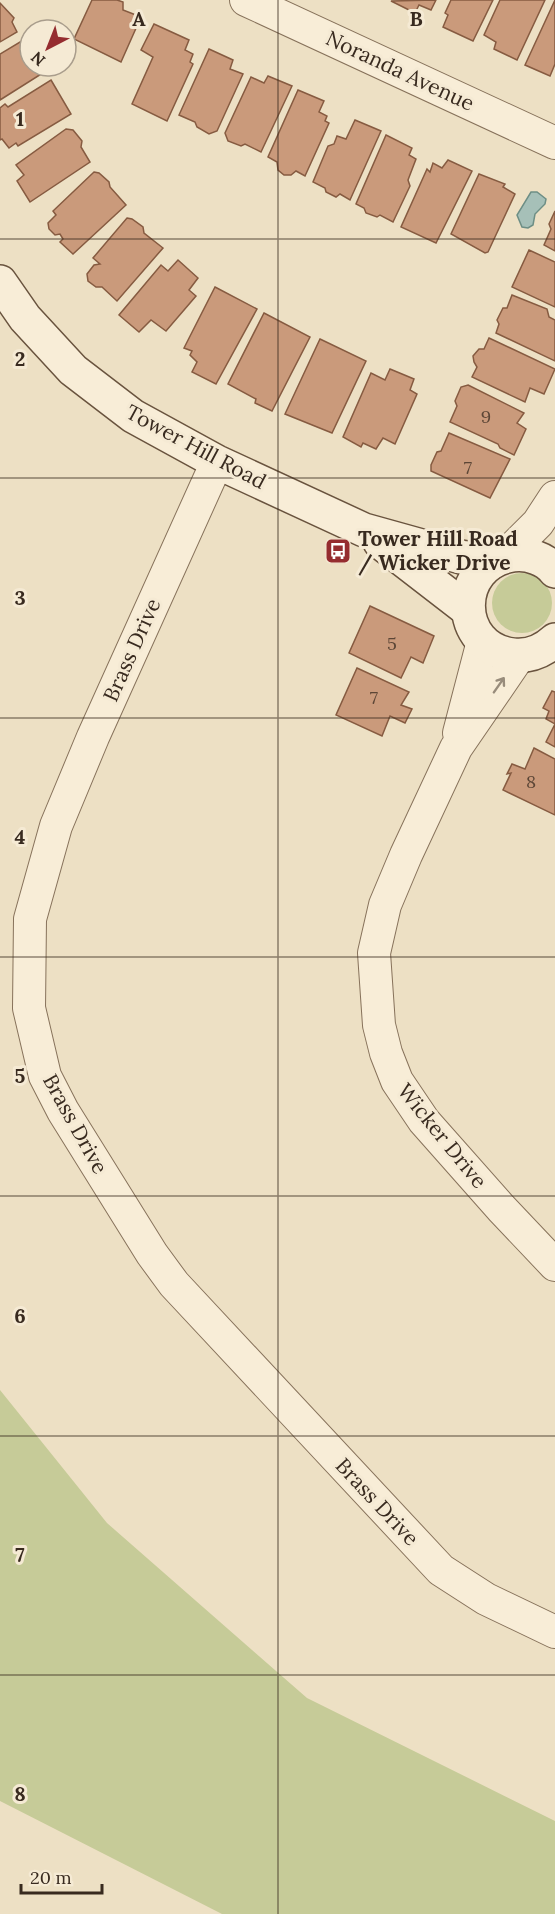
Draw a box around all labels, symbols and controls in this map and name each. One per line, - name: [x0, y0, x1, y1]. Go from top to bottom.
- text: A: [132, 6, 146, 31]
- text: B: [409, 6, 423, 31]
- north arrow: [18, 18, 78, 78]
- street label: Noranda Avenue: [322, 24, 479, 117]
- text: N: [27, 48, 49, 71]
- text: 1: [16, 106, 24, 131]
- text: 2: [15, 346, 25, 371]
- street label: Tower Hill Road: [122, 398, 271, 495]
- house number: 9: [481, 405, 491, 428]
- house number: 7: [464, 456, 472, 479]
- place label: Tower Hill Road / Wicker Drive: [358, 525, 518, 576]
- bus stop icon: Tower Hill Road / Wicker Drive: [323, 536, 353, 566]
- text: 3: [14, 585, 26, 610]
- street label: Brass Drive: [97, 594, 166, 706]
- house number: 5: [387, 632, 397, 655]
- one-way arrow: [493, 677, 505, 693]
- house number: 7: [370, 686, 378, 709]
- house number: 8: [526, 770, 536, 793]
- text: 4: [15, 824, 26, 849]
- text: 5: [15, 1063, 26, 1088]
- street label: Brass Drive: [37, 1069, 114, 1178]
- street label: Wicker Drive: [392, 1078, 493, 1194]
- text: 6: [14, 1303, 26, 1328]
- street label: Brass Drive: [330, 1452, 425, 1551]
- text: 7: [15, 1542, 25, 1567]
- text: 8: [14, 1781, 26, 1806]
- scale bar: [21, 1857, 102, 1895]
- text: 20 m: [30, 1866, 72, 1889]

